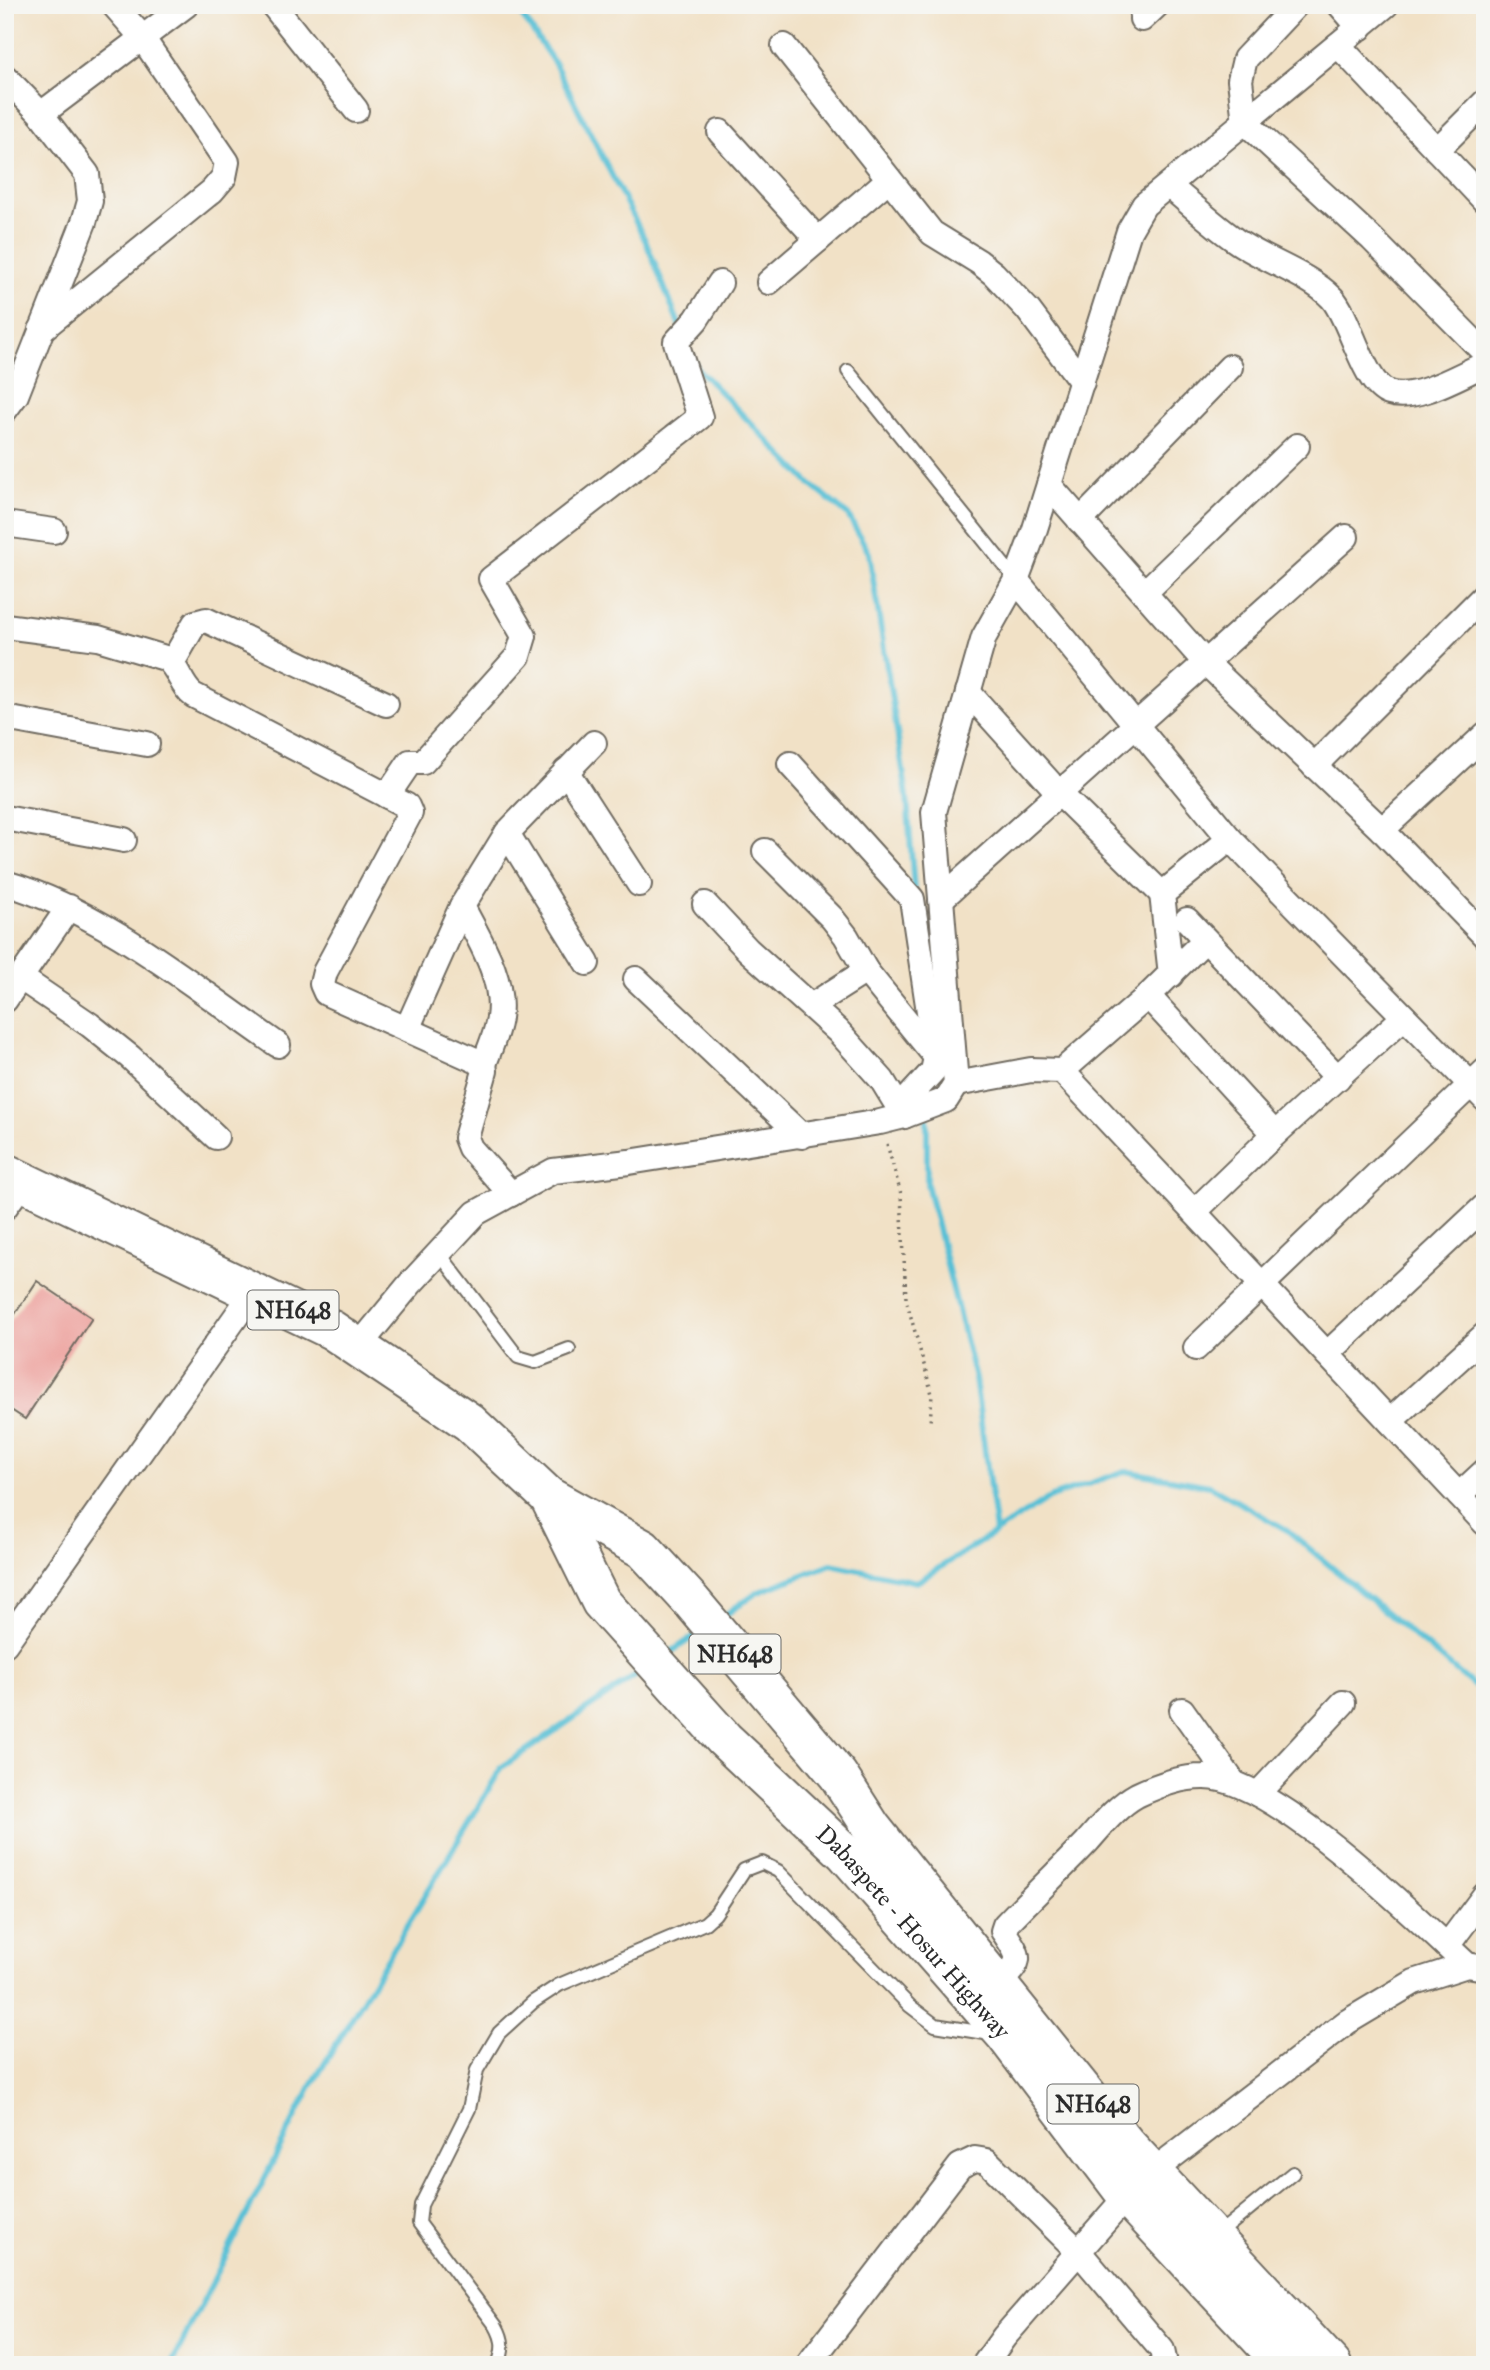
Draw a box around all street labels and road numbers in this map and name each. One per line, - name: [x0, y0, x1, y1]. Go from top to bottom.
- road number: NH648: [247, 1290, 338, 1330]
- road number: NH648: [690, 1634, 780, 1674]
- street label: Dabaspete - Hosur Highway: [810, 1819, 1017, 2046]
- road number: NH648: [1048, 2084, 1138, 2124]

